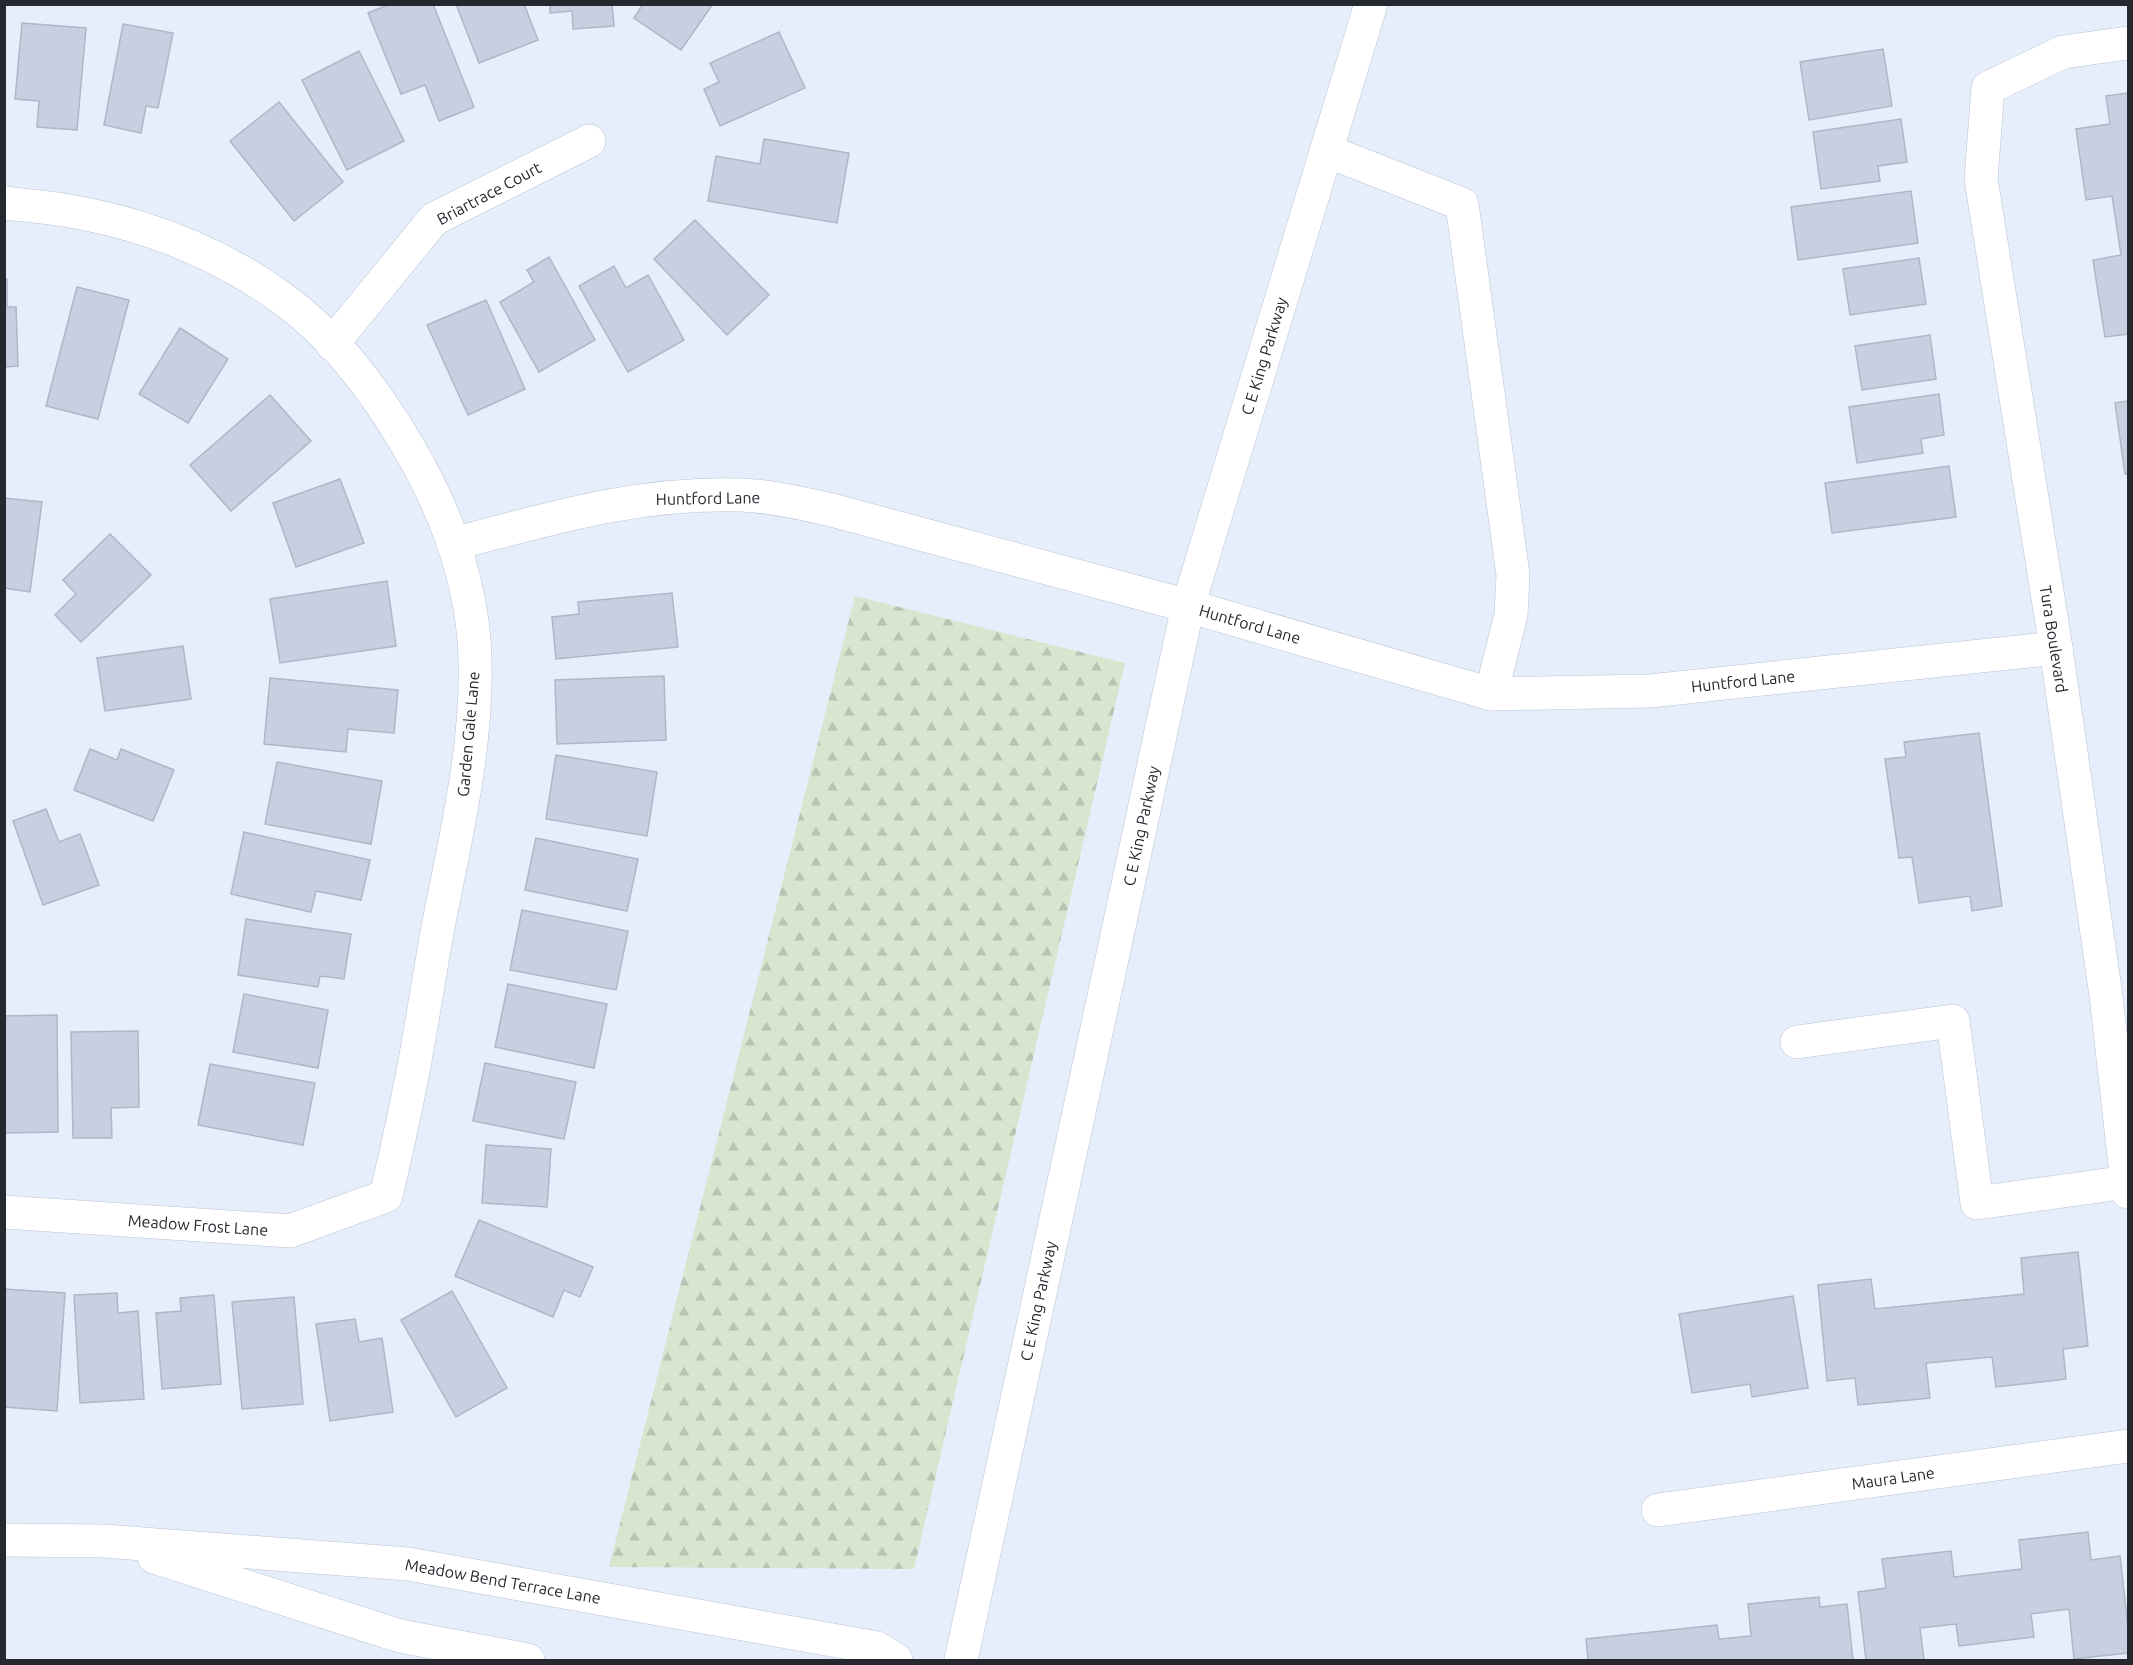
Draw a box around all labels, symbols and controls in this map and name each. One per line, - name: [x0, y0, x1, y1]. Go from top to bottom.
- street label: Briartrace Court: [434, 158, 545, 228]
- street label: C E King Parkway: [1238, 295, 1291, 417]
- street label: Huntford Lane: [656, 488, 760, 508]
- street label: Tura Boulevard: [2037, 584, 2071, 694]
- street label: Huntford Lane: [1197, 601, 1303, 647]
- street label: Huntford Lane: [1690, 667, 1796, 695]
- street label: Garden Gale Lane: [454, 671, 482, 797]
- street label: C E King Parkway: [1119, 764, 1163, 888]
- street label: Meadow Frost Lane: [127, 1211, 269, 1239]
- street label: C E King Parkway: [1016, 1239, 1060, 1363]
- street label: Maura Lane: [1850, 1463, 1936, 1493]
- street label: Meadow Bend Terrace Lane: [404, 1555, 602, 1607]

